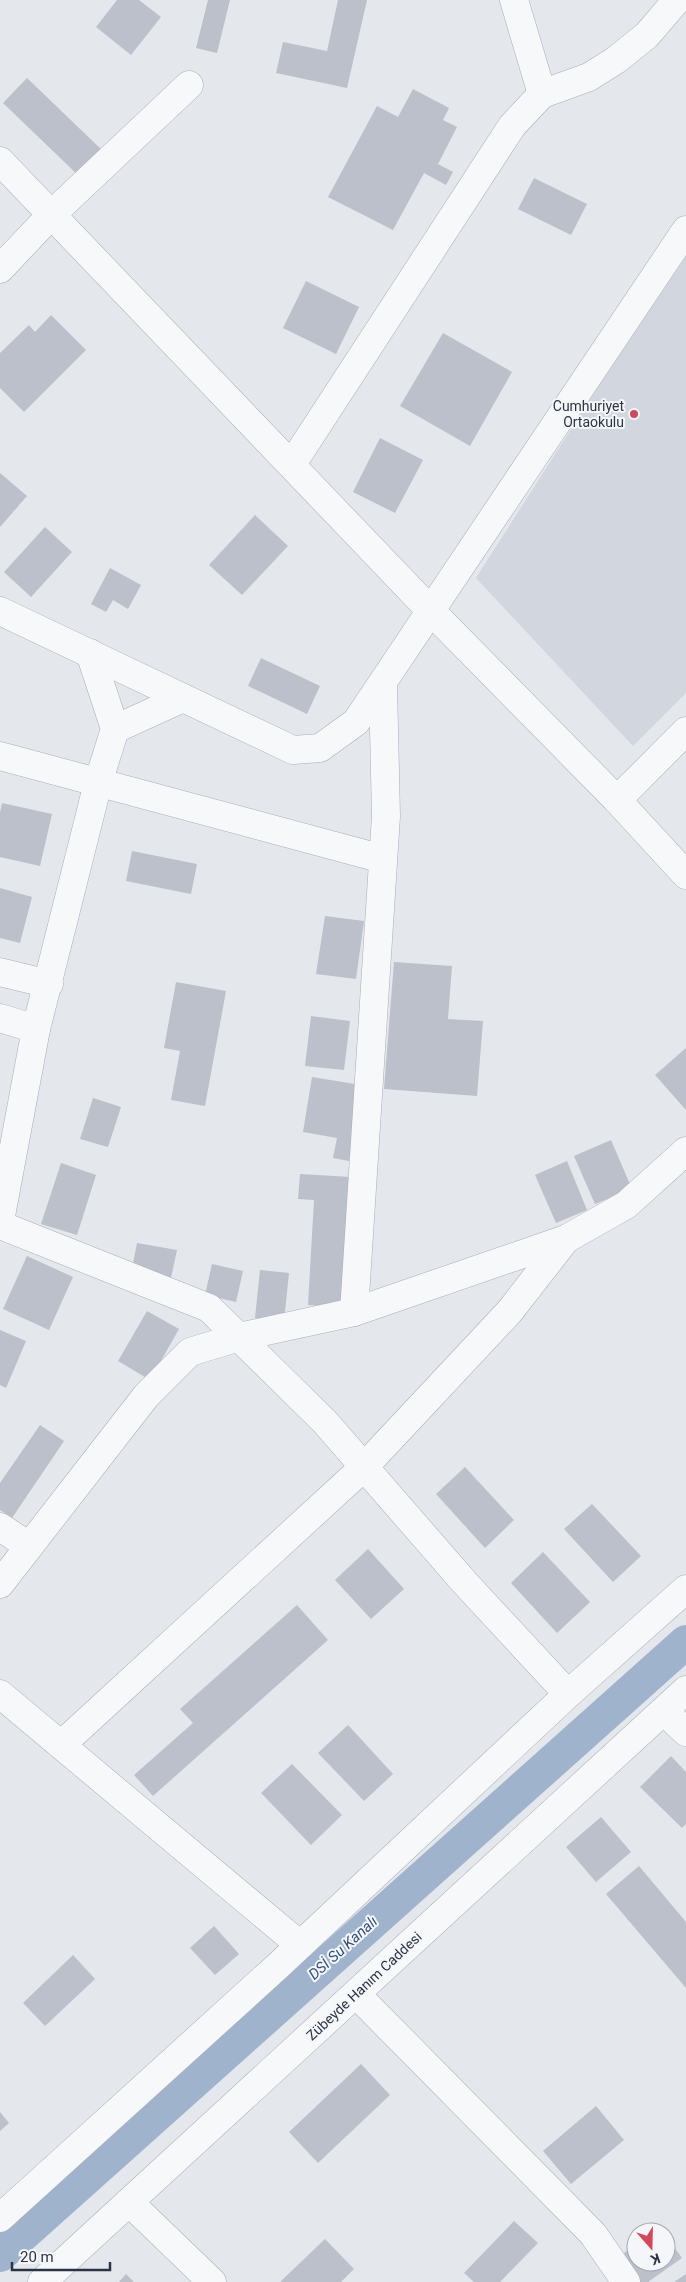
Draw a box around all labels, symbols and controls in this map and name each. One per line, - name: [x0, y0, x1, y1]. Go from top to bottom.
- place label: Cumhuriyet Ortaokulu: [553, 398, 624, 430]
- marker: Cumhuriyet Ortaokulu: [628, 408, 640, 420]
- water label: DSİ Su Kanalı: [305, 1912, 381, 1984]
- street label: Zübeyde Hanım Caddesi: [303, 1928, 425, 2044]
- north arrow: [626, 2222, 676, 2272]
- scale bar: [12, 2240, 110, 2272]
- text: 20 m: [20, 2248, 54, 2266]
- text: K: [648, 2250, 662, 2268]

